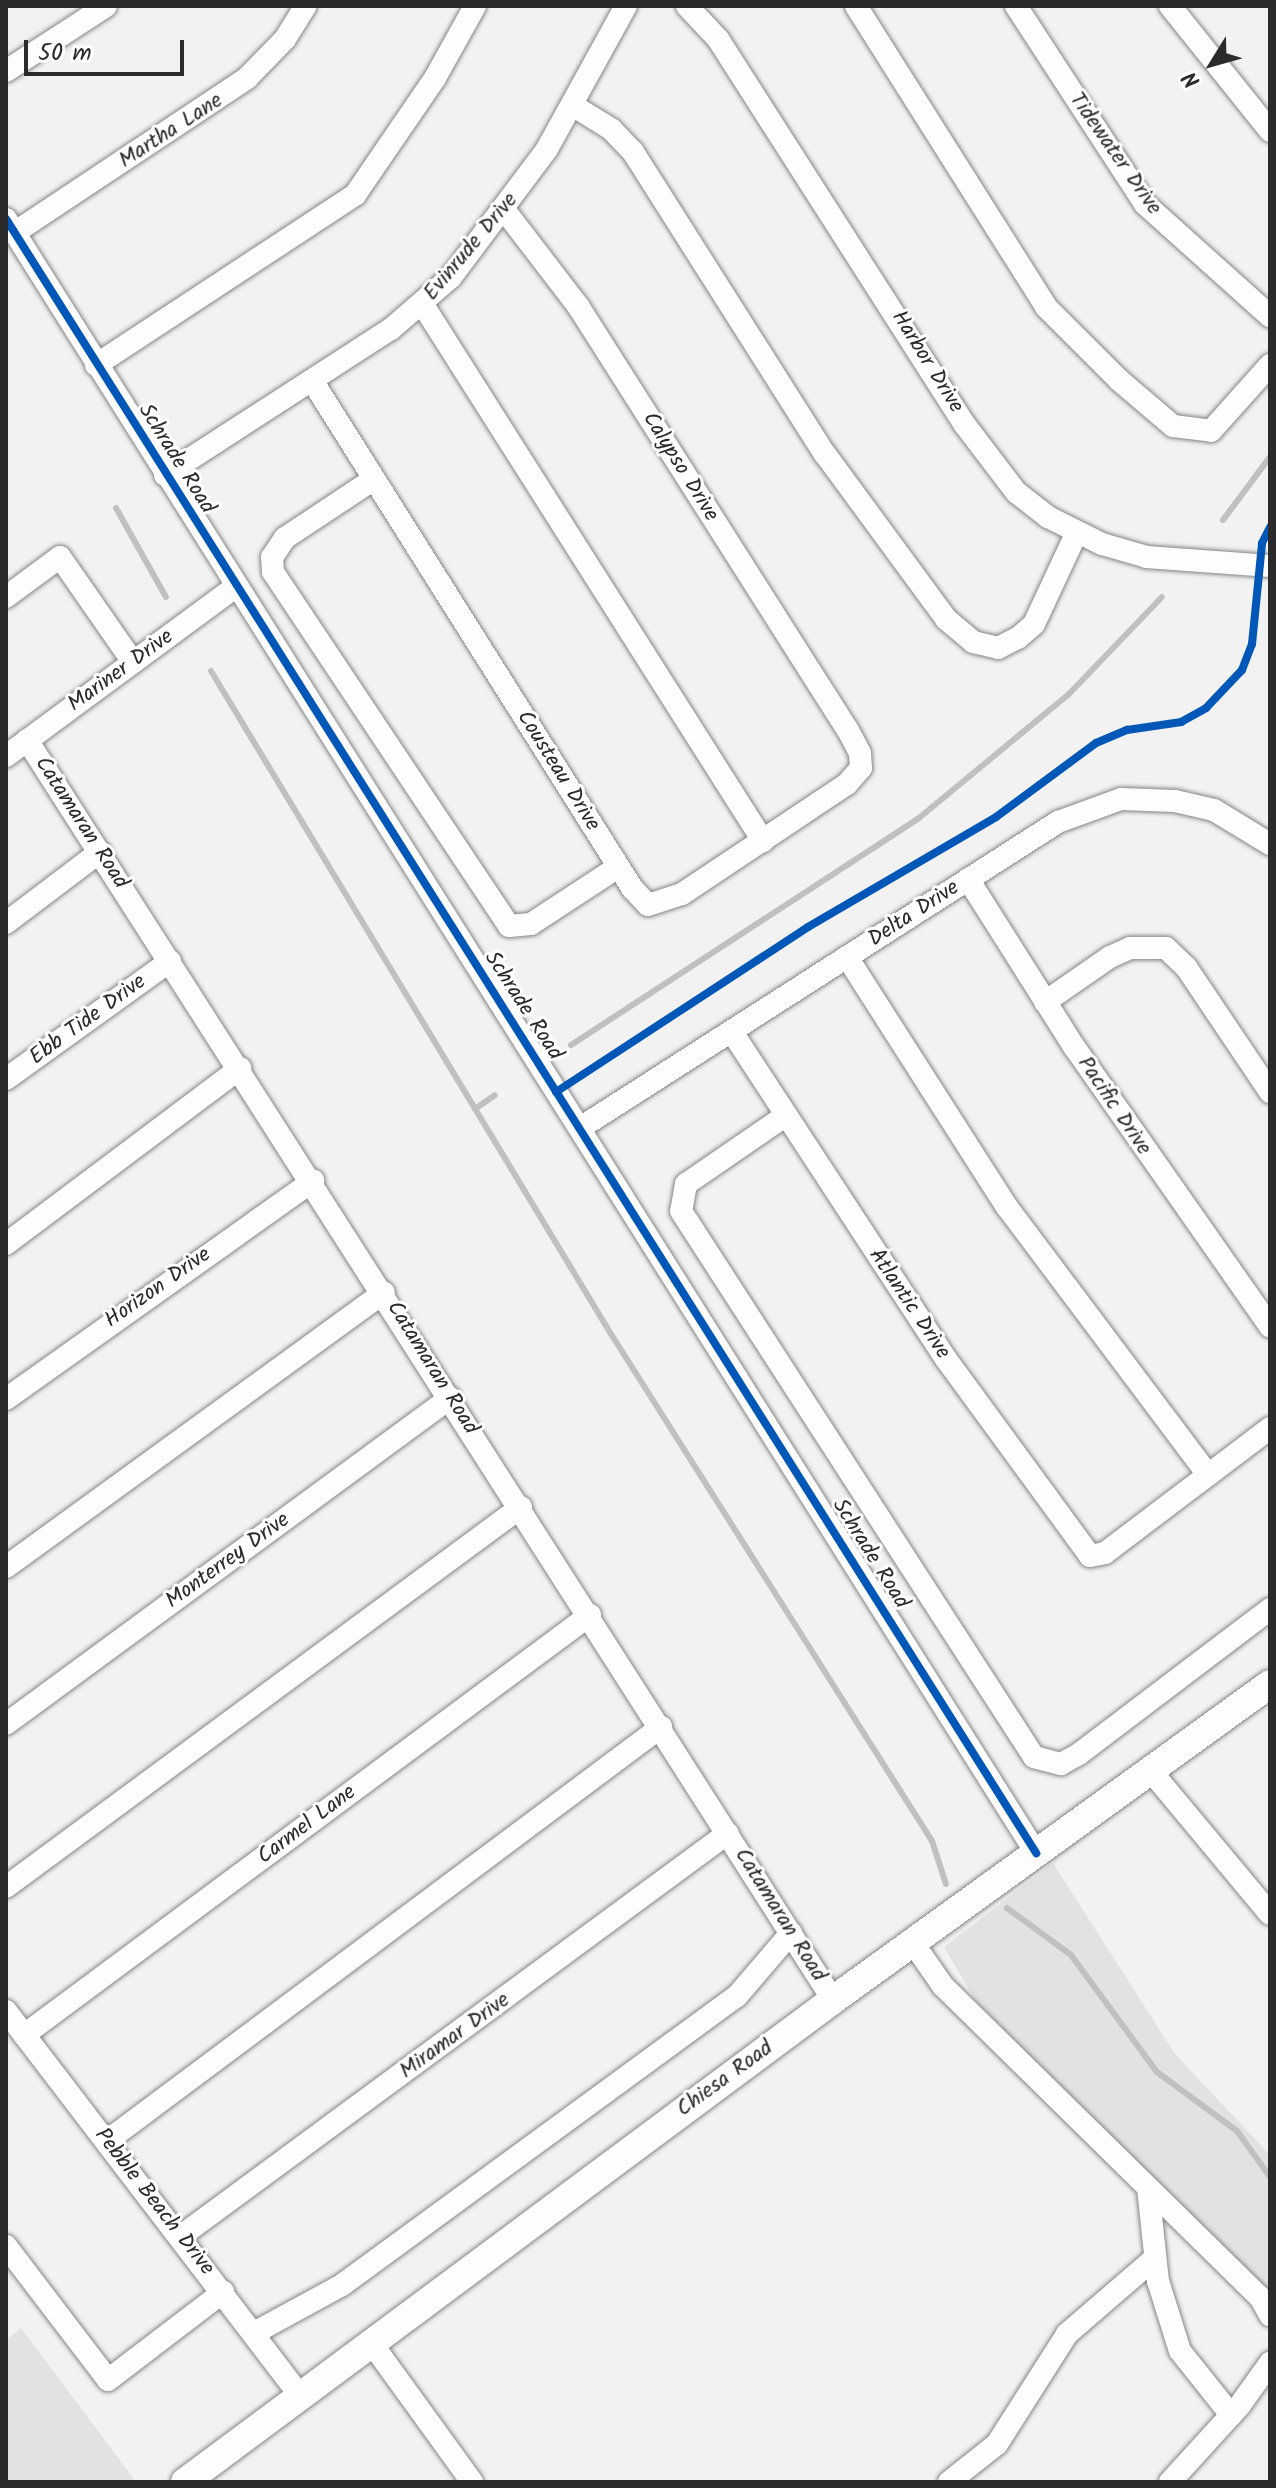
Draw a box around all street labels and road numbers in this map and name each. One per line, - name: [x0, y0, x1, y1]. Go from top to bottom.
- street label: Martha Lane: [114, 88, 228, 174]
- street label: Tidewater Drive: [1063, 88, 1167, 220]
- street label: Evinrude Drive: [418, 188, 524, 306]
- street label: Harbor Drive: [885, 306, 969, 418]
- street label: Schrade Road: [132, 399, 220, 519]
- street label: Calypso Drive: [636, 408, 724, 526]
- street label: Mariner Drive: [63, 624, 179, 718]
- street label: Cousteau Drive: [510, 706, 606, 836]
- street label: Catamaran Road: [28, 752, 134, 894]
- street label: Delta Drive: [864, 875, 964, 953]
- street label: Schrade Road: [478, 947, 568, 1065]
- street label: Ebb Tide Drive: [25, 969, 151, 1071]
- street label: Pacific Drive: [1071, 1052, 1157, 1160]
- street label: Horizon Drive: [100, 1242, 216, 1334]
- street label: Atlantic Drive: [862, 1244, 956, 1364]
- street label: Catamaran Road: [380, 1296, 484, 1440]
- street label: Schrade Road: [826, 1494, 914, 1614]
- street label: Monterrey Drive: [161, 1507, 295, 1615]
- street label: Carmel Lane: [253, 1779, 361, 1871]
- street label: Catamaran Road: [728, 1843, 832, 1987]
- street label: Miramar Drive: [395, 1987, 515, 2085]
- street label: Chiesa Road: [672, 2035, 778, 2123]
- street label: Pebble Beach Drive: [88, 2123, 220, 2281]

